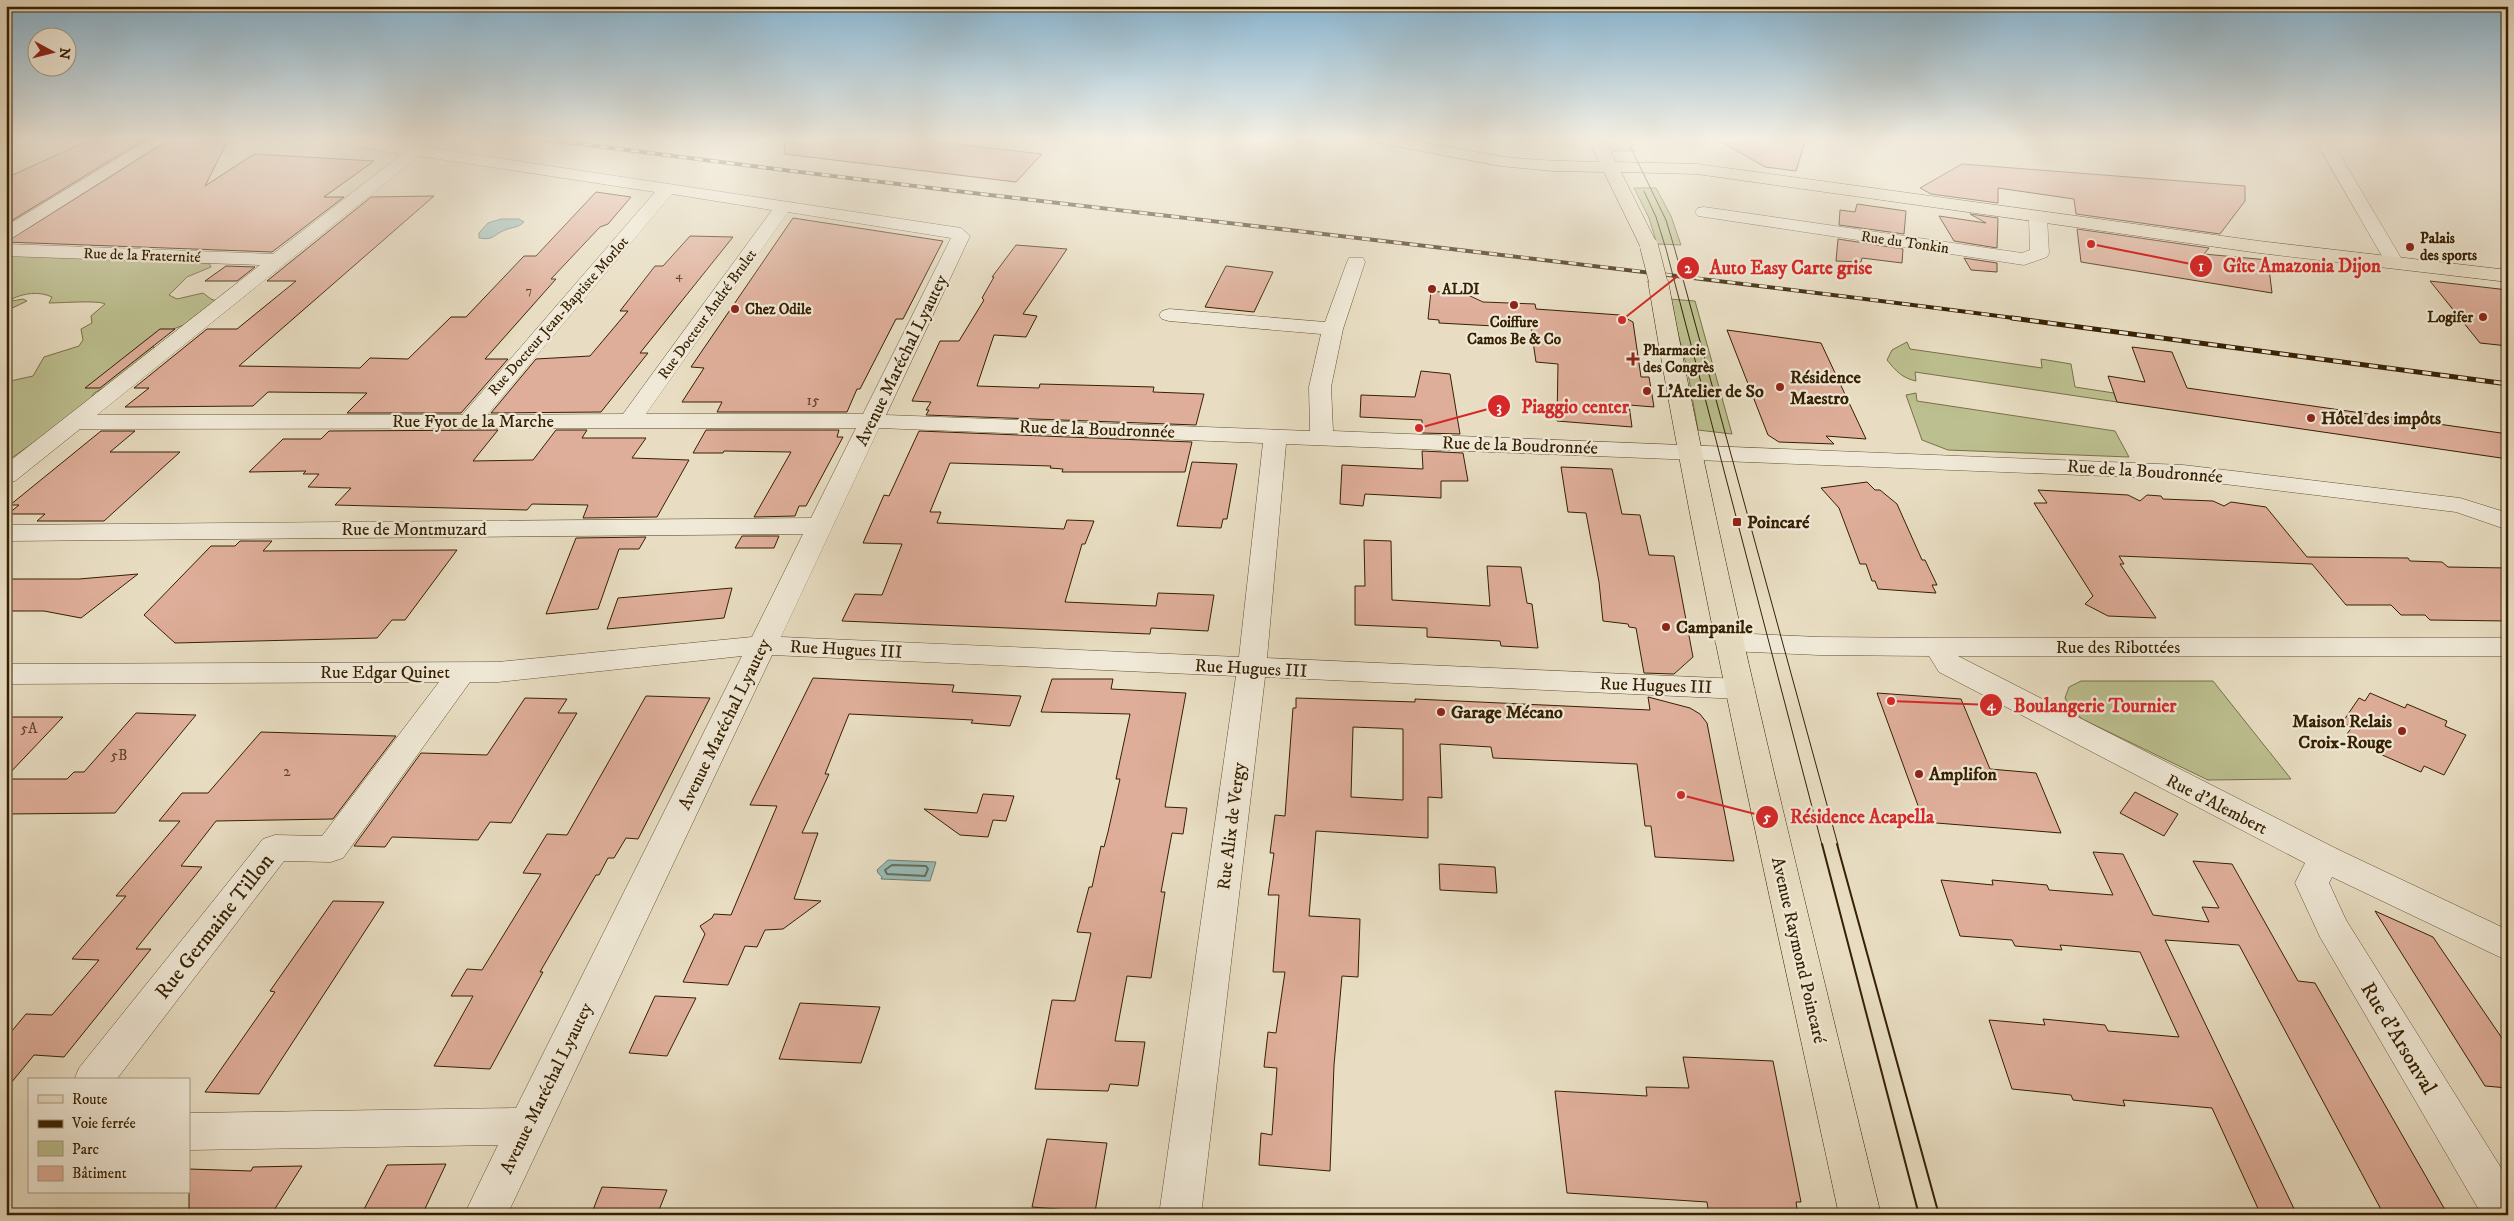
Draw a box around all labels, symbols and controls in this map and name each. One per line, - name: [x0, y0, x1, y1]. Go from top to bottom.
- north arrow: [28, 28, 78, 78]
- text: N: [54, 47, 74, 61]
- street label: Rue du Tonkin: [1860, 227, 1950, 258]
- place label: Palais des sports: [2420, 229, 2477, 265]
- street label: Rue Docteur Jean-Baptiste Morlot: [484, 233, 633, 400]
- marker: Palais des sports: [2404, 241, 2416, 253]
- street label: Rue de la Fraternité: [83, 244, 202, 267]
- street label: Rue Docteur André Brulet: [654, 245, 761, 383]
- callout: Gîte Amazonia Dijon: [2188, 249, 2391, 283]
- callout: Auto Easy Carte grise: [1675, 251, 1883, 285]
- text: Gîte Amazonia Dijon: [2223, 255, 2382, 279]
- text: Auto Easy Carte grise: [1709, 257, 1873, 280]
- text: 1: [2198, 257, 2204, 276]
- text: 2: [1684, 259, 1692, 278]
- house number: 4: [676, 268, 684, 283]
- street label: Avenue Maréchal Lyautey: [851, 271, 953, 450]
- place label: ALDI: [1441, 280, 1480, 299]
- house number: 7: [526, 283, 532, 298]
- marker: ALDI: [1426, 283, 1438, 295]
- marker: Coiffure Camos Be & Co: [1508, 299, 1520, 311]
- place label: Chez Odile: [745, 300, 812, 319]
- marker: Chez Odile: [729, 303, 741, 315]
- place label: Logifer: [2427, 308, 2473, 327]
- marker: Logifer: [2477, 311, 2489, 323]
- place label: Coiffure Camos Be & Co: [1467, 313, 1562, 349]
- place label: Pharmacie des Congrès: [1643, 341, 1714, 377]
- marker: Pharmacie des Congrès: [1627, 353, 1639, 365]
- place label: Résidence Maestro: [1790, 367, 1862, 410]
- place label: L'Atelier de So: [1657, 381, 1764, 403]
- marker: Résidence Maestro: [1774, 381, 1786, 393]
- marker: L'Atelier de So: [1641, 385, 1653, 397]
- callout: Piaggio center: [1486, 389, 1639, 423]
- house number: 15: [807, 391, 820, 410]
- text: Piaggio center: [1521, 396, 1630, 419]
- text: 3: [1496, 398, 1502, 417]
- place label: Hôtel des impôts: [2321, 408, 2441, 430]
- street label: Rue Fyot de la Marche: [392, 411, 554, 433]
- marker: Hôtel des impôts: [2305, 412, 2317, 424]
- street label: Rue de la Boudronnée: [1019, 416, 1175, 444]
- street label: Rue de la Boudronnée: [1442, 432, 1598, 460]
- street label: Rue de la Boudronnée: [2066, 456, 2224, 488]
- place label: Poincaré: [1747, 512, 1810, 534]
- marker: Poincaré: [1731, 516, 1743, 528]
- street label: Rue de Montmuzard: [341, 519, 487, 541]
- place label: Campanile: [1676, 617, 1753, 639]
- marker: Campanile: [1660, 621, 1672, 633]
- street label: Avenue Maréchal Lyautey: [674, 635, 776, 814]
- street label: Rue Hugues III: [789, 636, 903, 664]
- street label: Rue des Ribottées: [2056, 637, 2180, 659]
- street label: Rue Hugues III: [1194, 655, 1308, 683]
- street label: Rue Edgar Quinet: [320, 662, 450, 684]
- street label: Rue Hugues III: [1599, 673, 1713, 699]
- callout: Boulangerie Tournier: [1978, 688, 2186, 722]
- text: Boulangerie Tournier: [2014, 695, 2177, 718]
- text: 4: [1986, 696, 1997, 715]
- place label: Garage Mécano: [1451, 702, 1563, 724]
- marker: Garage Mécano: [1435, 706, 1447, 718]
- place label: Maison Relais Croix-Rouge: [2292, 711, 2393, 754]
- house number: 5A: [20, 719, 38, 738]
- marker: Maison Relais Croix-Rouge: [2396, 725, 2408, 737]
- house number: 5B: [111, 746, 127, 765]
- street label: Rue Alix de Vergy: [1213, 761, 1251, 891]
- house number: 2: [283, 762, 291, 781]
- place label: Amplifon: [1928, 764, 1997, 786]
- marker: Amplifon: [1913, 768, 1925, 780]
- street label: Rue d'Alembert: [2162, 770, 2271, 840]
- callout: Résidence Acapella: [1755, 800, 1944, 834]
- text: Résidence Acapella: [1790, 806, 1935, 829]
- text: 5: [1762, 808, 1771, 827]
- street label: Rue Germaine Tillon: [150, 849, 280, 1005]
- street label: Avenue Raymond Poincaré: [1766, 855, 1830, 1046]
- street label: Rue d'Arsonval: [2354, 978, 2442, 1100]
- street label: Avenue Maréchal Lyautey: [496, 999, 598, 1178]
- legend: [28, 1078, 190, 1194]
- text: Route: [72, 1090, 107, 1109]
- text: Voie ferrée: [71, 1114, 136, 1133]
- text: Parc: [72, 1140, 100, 1159]
- text: Bâtiment: [72, 1164, 127, 1183]

